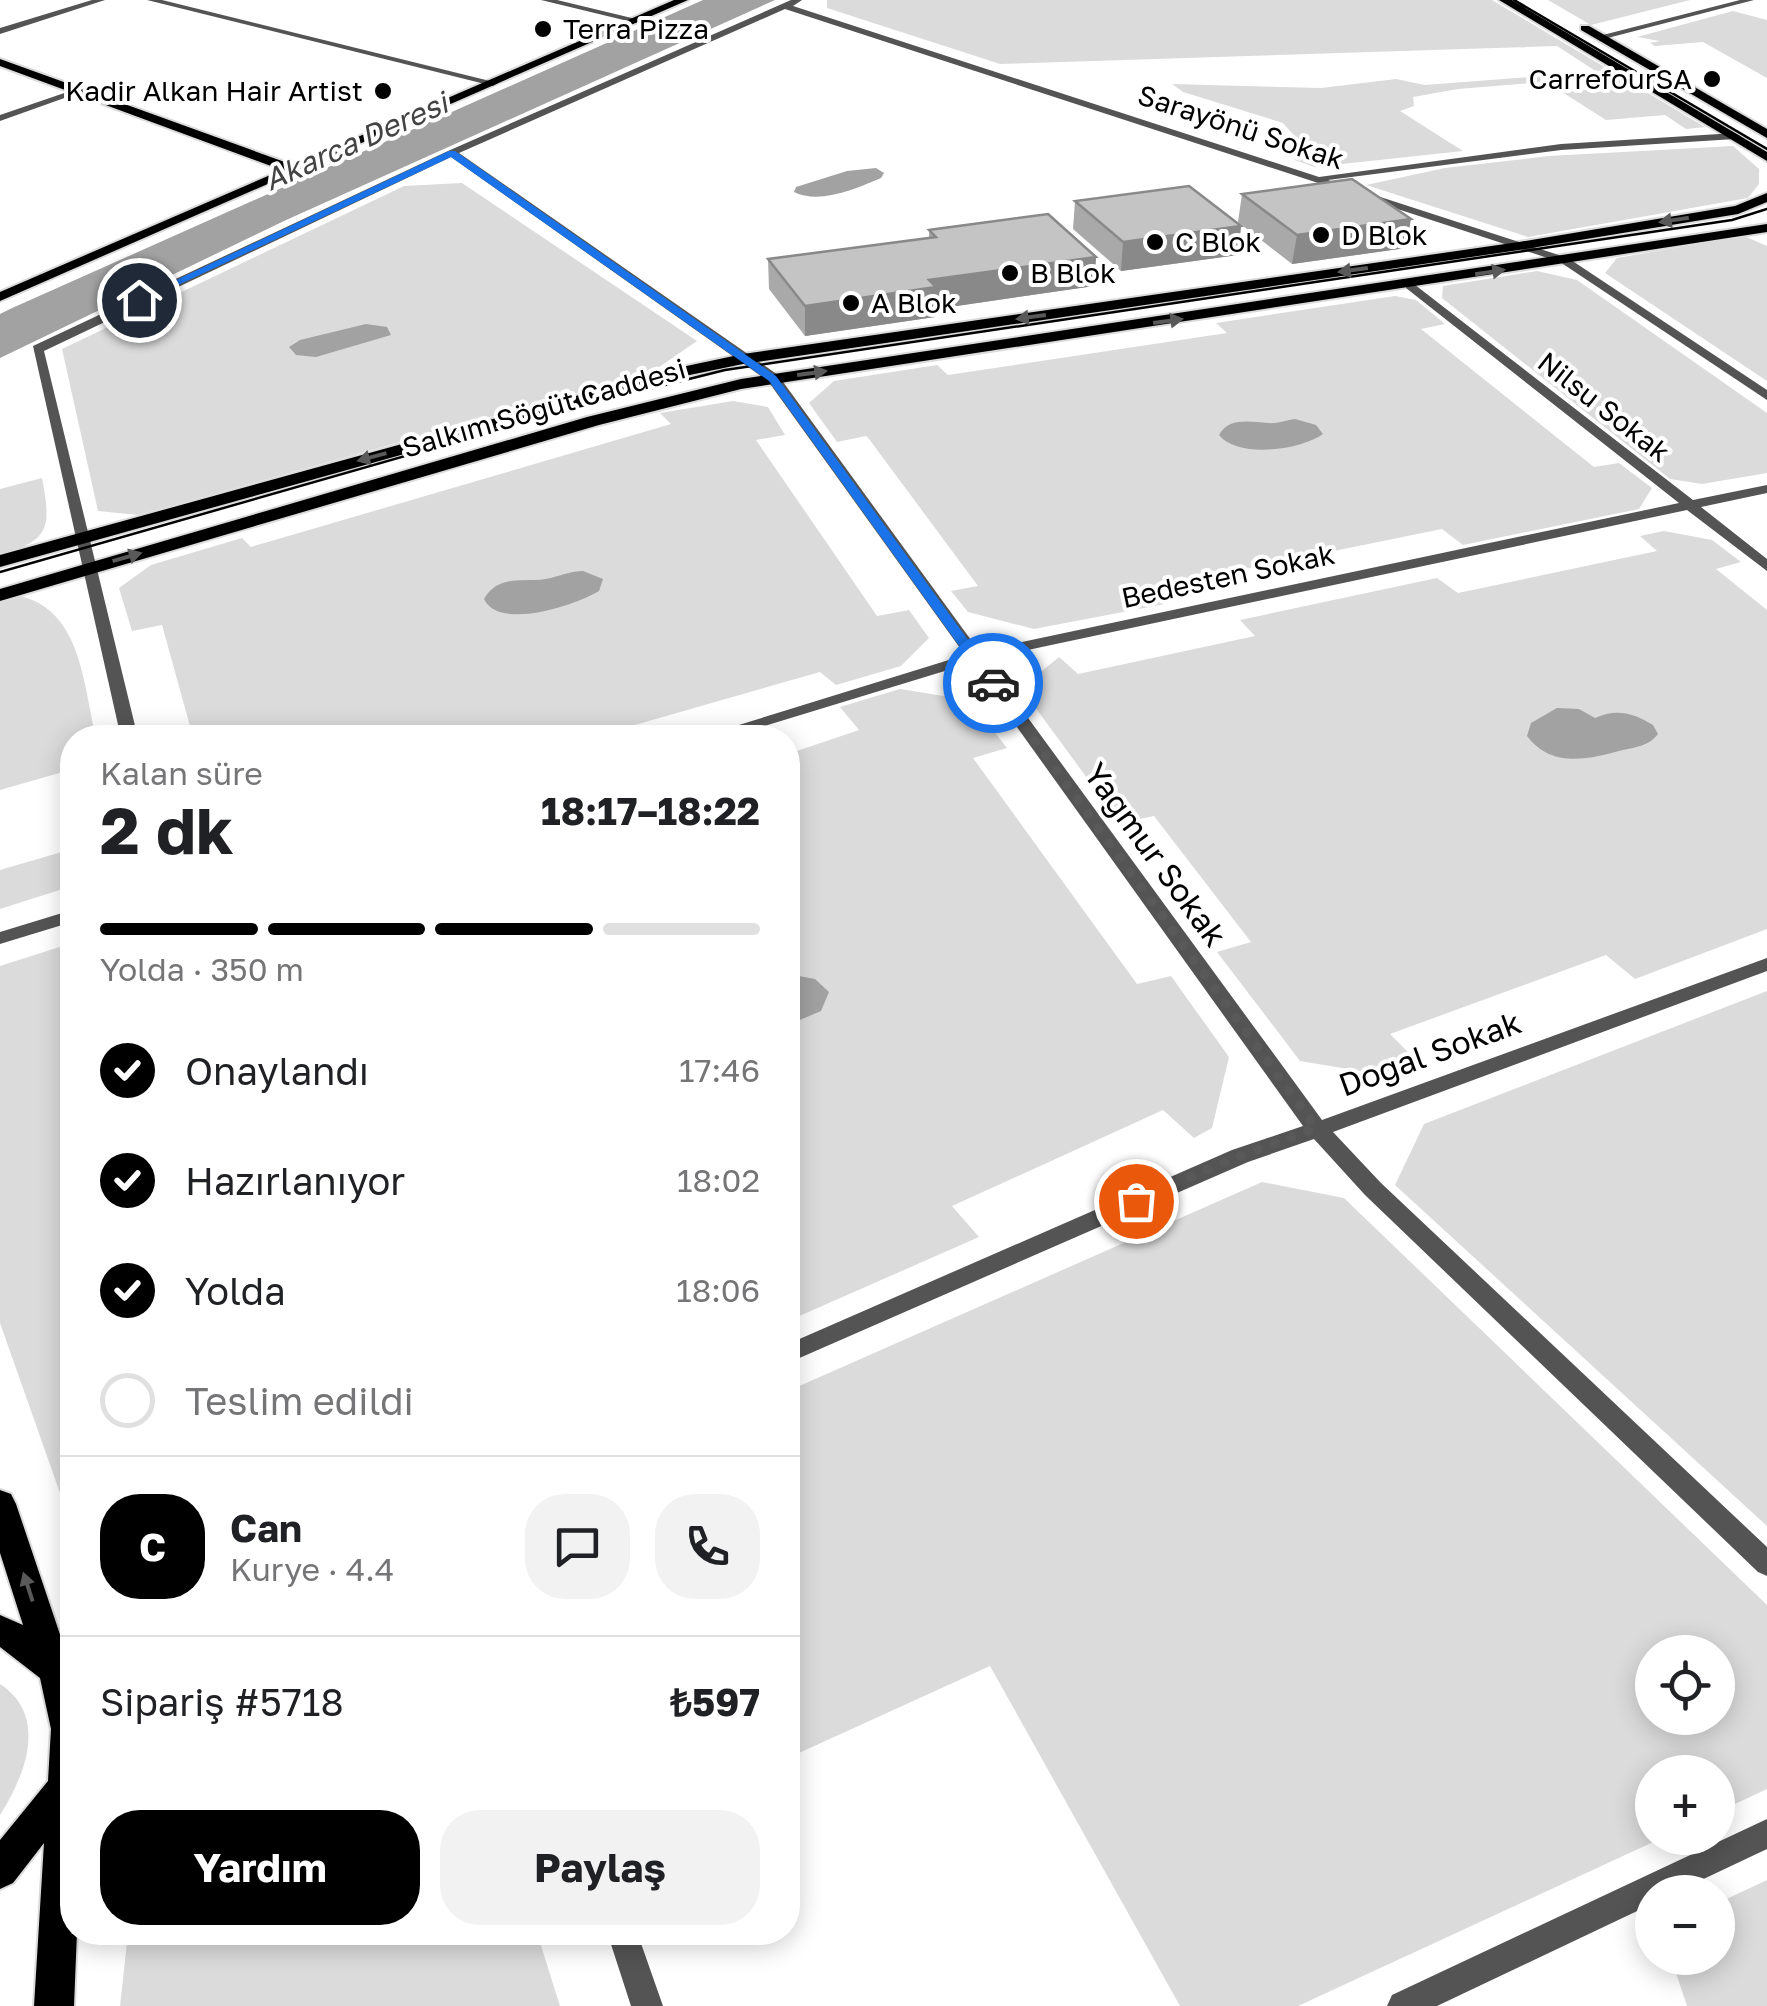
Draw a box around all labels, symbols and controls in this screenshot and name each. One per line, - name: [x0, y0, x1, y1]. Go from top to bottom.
- place label: Terra Pizza: [563, 12, 709, 45]
- marker: Terra Pizza: [532, 18, 554, 40]
- place label: CarrefourSA: [1529, 62, 1692, 95]
- marker: CarrefourSA: [1701, 68, 1723, 90]
- place label: Kadir Alkan Hair Artist: [65, 74, 363, 107]
- street label: Sarayönü Sokak: [1134, 78, 1348, 175]
- marker: Kadir Alkan Hair Artist: [372, 80, 394, 102]
- water label: Akarca Deresi: [258, 83, 456, 198]
- one-way arrow: [1657, 213, 1689, 228]
- place label: D Blok: [1341, 218, 1428, 251]
- marker: D Blok: [1310, 224, 1332, 246]
- place label: C Blok: [1175, 225, 1261, 258]
- marker: C Blok: [1144, 231, 1166, 253]
- place label: B Blok: [1030, 256, 1116, 289]
- pin: [97, 258, 182, 343]
- marker: B Blok: [999, 262, 1021, 284]
- one-way arrow: [1336, 263, 1368, 279]
- one-way arrow: [1474, 264, 1506, 279]
- icon: home: [112, 273, 167, 328]
- place label: A Blok: [871, 286, 957, 319]
- marker: A Blok: [840, 292, 862, 314]
- one-way arrow: [1015, 309, 1046, 325]
- one-way arrow: [1153, 312, 1185, 328]
- street label: Nilsu Sokak: [1532, 345, 1677, 468]
- street label: Salkım Söğüt Caddesi: [399, 351, 689, 464]
- one-way arrow: [797, 364, 828, 380]
- one-way arrow: [356, 450, 387, 465]
- street label: Bedesten Sokak: [1118, 537, 1338, 614]
- one-way arrow: [112, 549, 143, 564]
- courier: [943, 633, 1043, 733]
- icon: car: [966, 656, 1021, 711]
- text: Kalan süre: [100, 754, 263, 792]
- street label: Yağmur Sokak: [1077, 755, 1235, 954]
- text: 18:17–18:22: [541, 788, 760, 833]
- text: 2 dk: [100, 790, 234, 868]
- text: Yolda · 350 m: [100, 950, 304, 988]
- street label: Doğal Sokak: [1333, 1003, 1526, 1104]
- icon: check: [100, 1043, 155, 1098]
- text: Onaylandı: [185, 1048, 369, 1093]
- text: 17:46: [679, 1051, 760, 1089]
- icon: check: [100, 1153, 155, 1208]
- text: Hazırlanıyor: [185, 1158, 405, 1203]
- pin: [1094, 1159, 1179, 1244]
- text: 18:02: [677, 1161, 760, 1199]
- icon: bag: [1109, 1174, 1164, 1229]
- icon: check: [100, 1263, 155, 1318]
- text: Yolda: [185, 1268, 286, 1313]
- text: 18:06: [676, 1271, 760, 1309]
- text: Teslim edildi: [185, 1378, 414, 1423]
- button: chat: [525, 1494, 630, 1599]
- button: phone: [655, 1494, 760, 1599]
- text: Can: [230, 1505, 302, 1550]
- text: C: [139, 1524, 166, 1569]
- text: Kurye · 4.4: [230, 1550, 394, 1588]
- one-way arrow: [20, 1571, 35, 1601]
- map controls: [1635, 1635, 1735, 1975]
- button: locate: [1635, 1635, 1735, 1735]
- text: Sipariş #5718: [100, 1679, 344, 1724]
- text: ₺597: [670, 1679, 760, 1724]
- button: +: [1635, 1755, 1735, 1855]
- button: Yardım: [100, 1810, 420, 1925]
- button: Paylaş: [440, 1810, 760, 1925]
- button: −: [1635, 1875, 1735, 1975]

